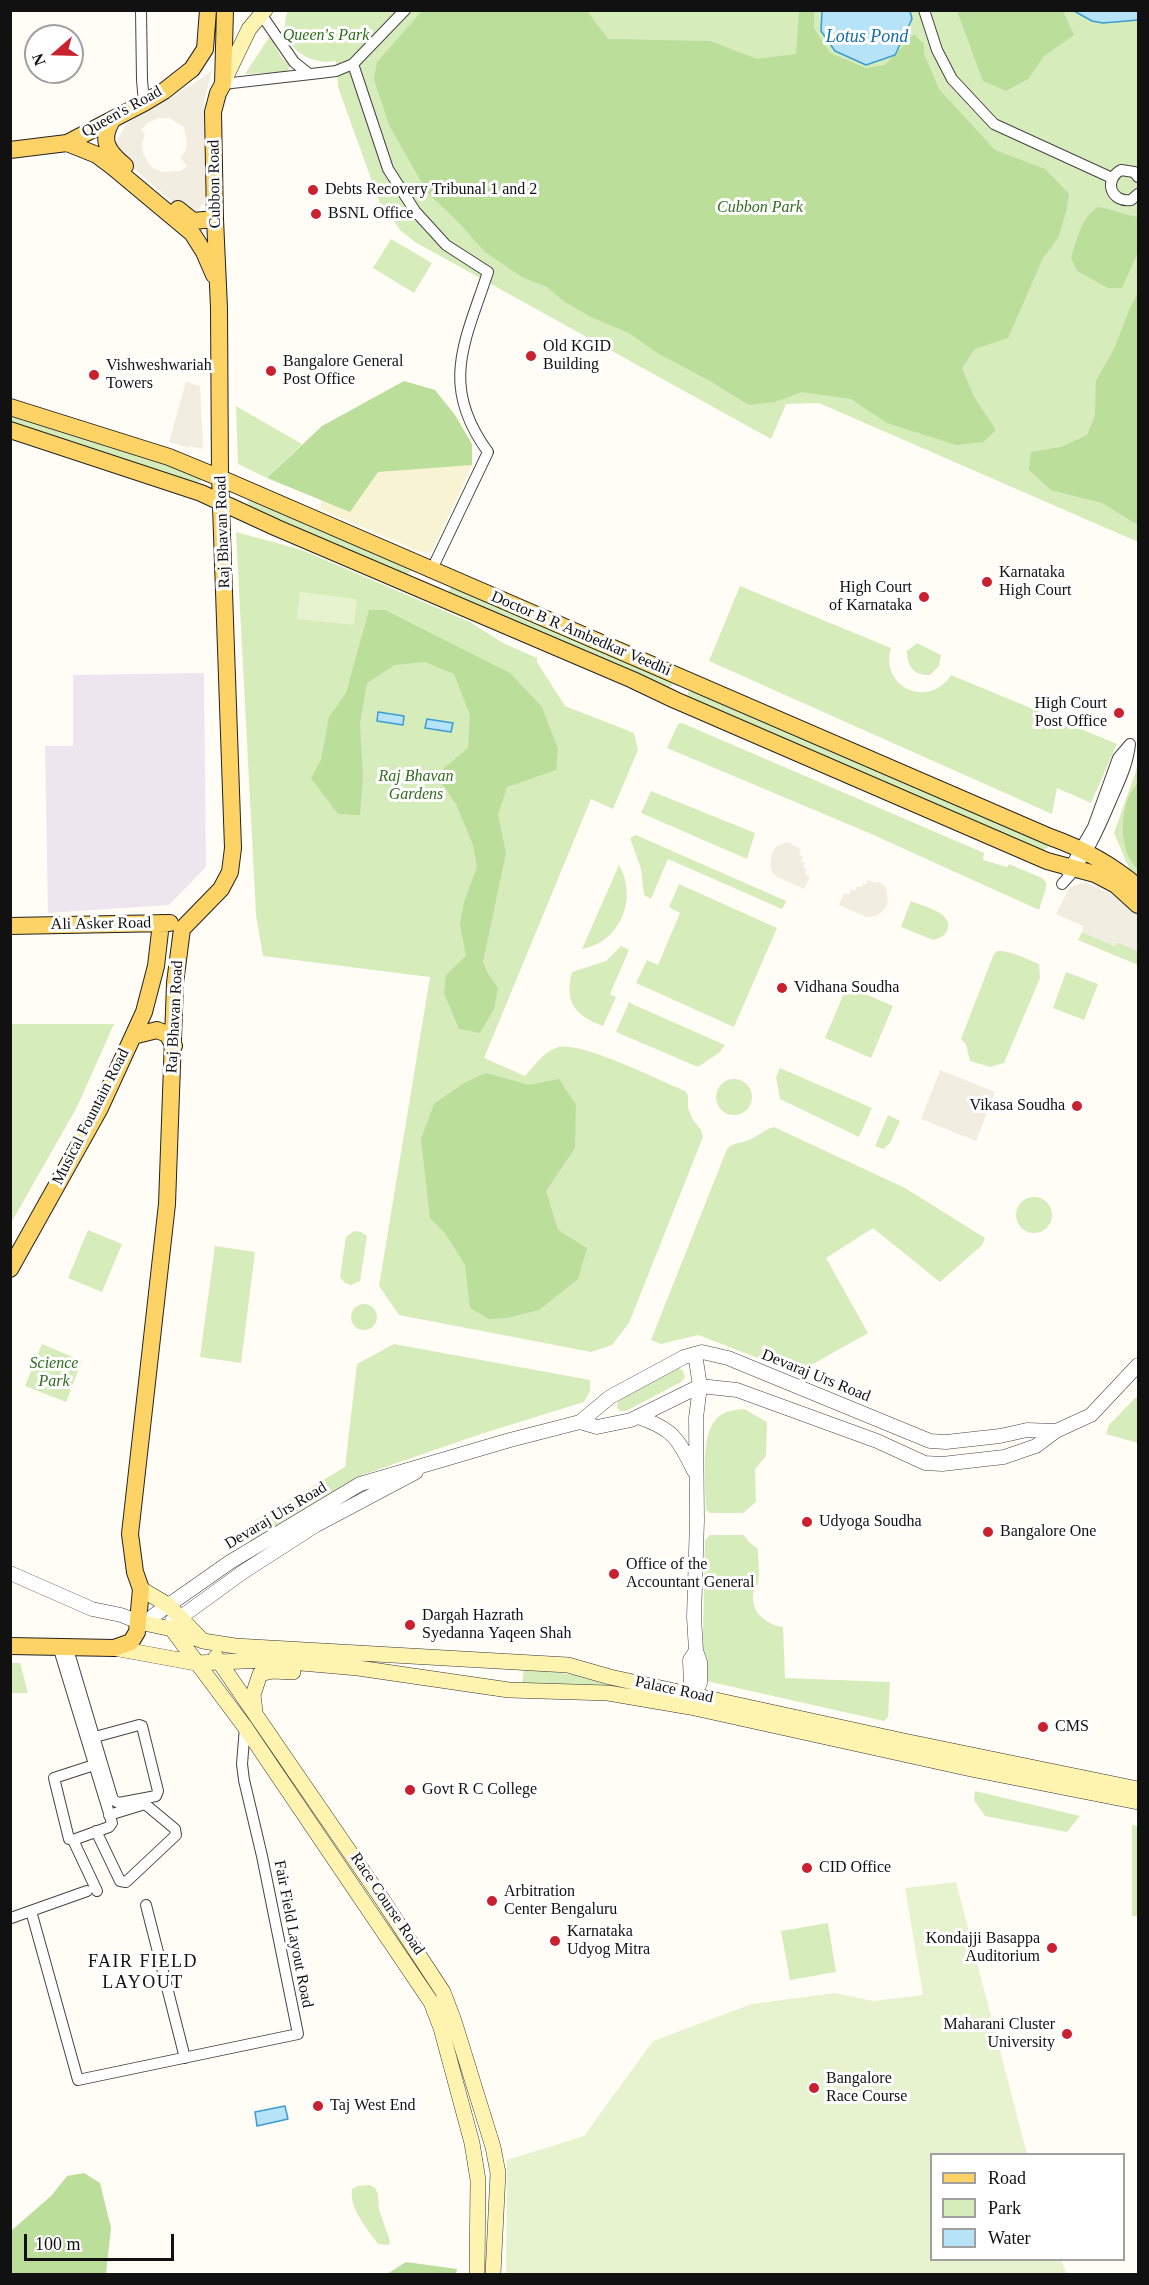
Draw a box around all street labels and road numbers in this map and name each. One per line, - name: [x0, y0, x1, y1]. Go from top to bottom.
- street label: Queen's Road: [72, 78, 172, 146]
- street label: Cubbon Road: [205, 133, 225, 235]
- street label: Raj Bhavan Road: [211, 468, 235, 596]
- street label: Doctor B R Ambedkar Veedhi: [476, 582, 686, 686]
- street label: Ali Asker Road: [47, 913, 155, 935]
- street label: Raj Bhavan Road: [162, 953, 188, 1081]
- street label: Musical Fountain Road: [44, 1036, 138, 1198]
- street label: Devaraj Urs Road: [752, 1343, 880, 1409]
- street label: Devaraj Urs Road: [215, 1474, 337, 1558]
- street label: Palace Road: [627, 1671, 721, 1709]
- street label: Race Course Road: [341, 1842, 433, 1966]
- street label: Fair Field Layout Road: [268, 1850, 318, 2018]

